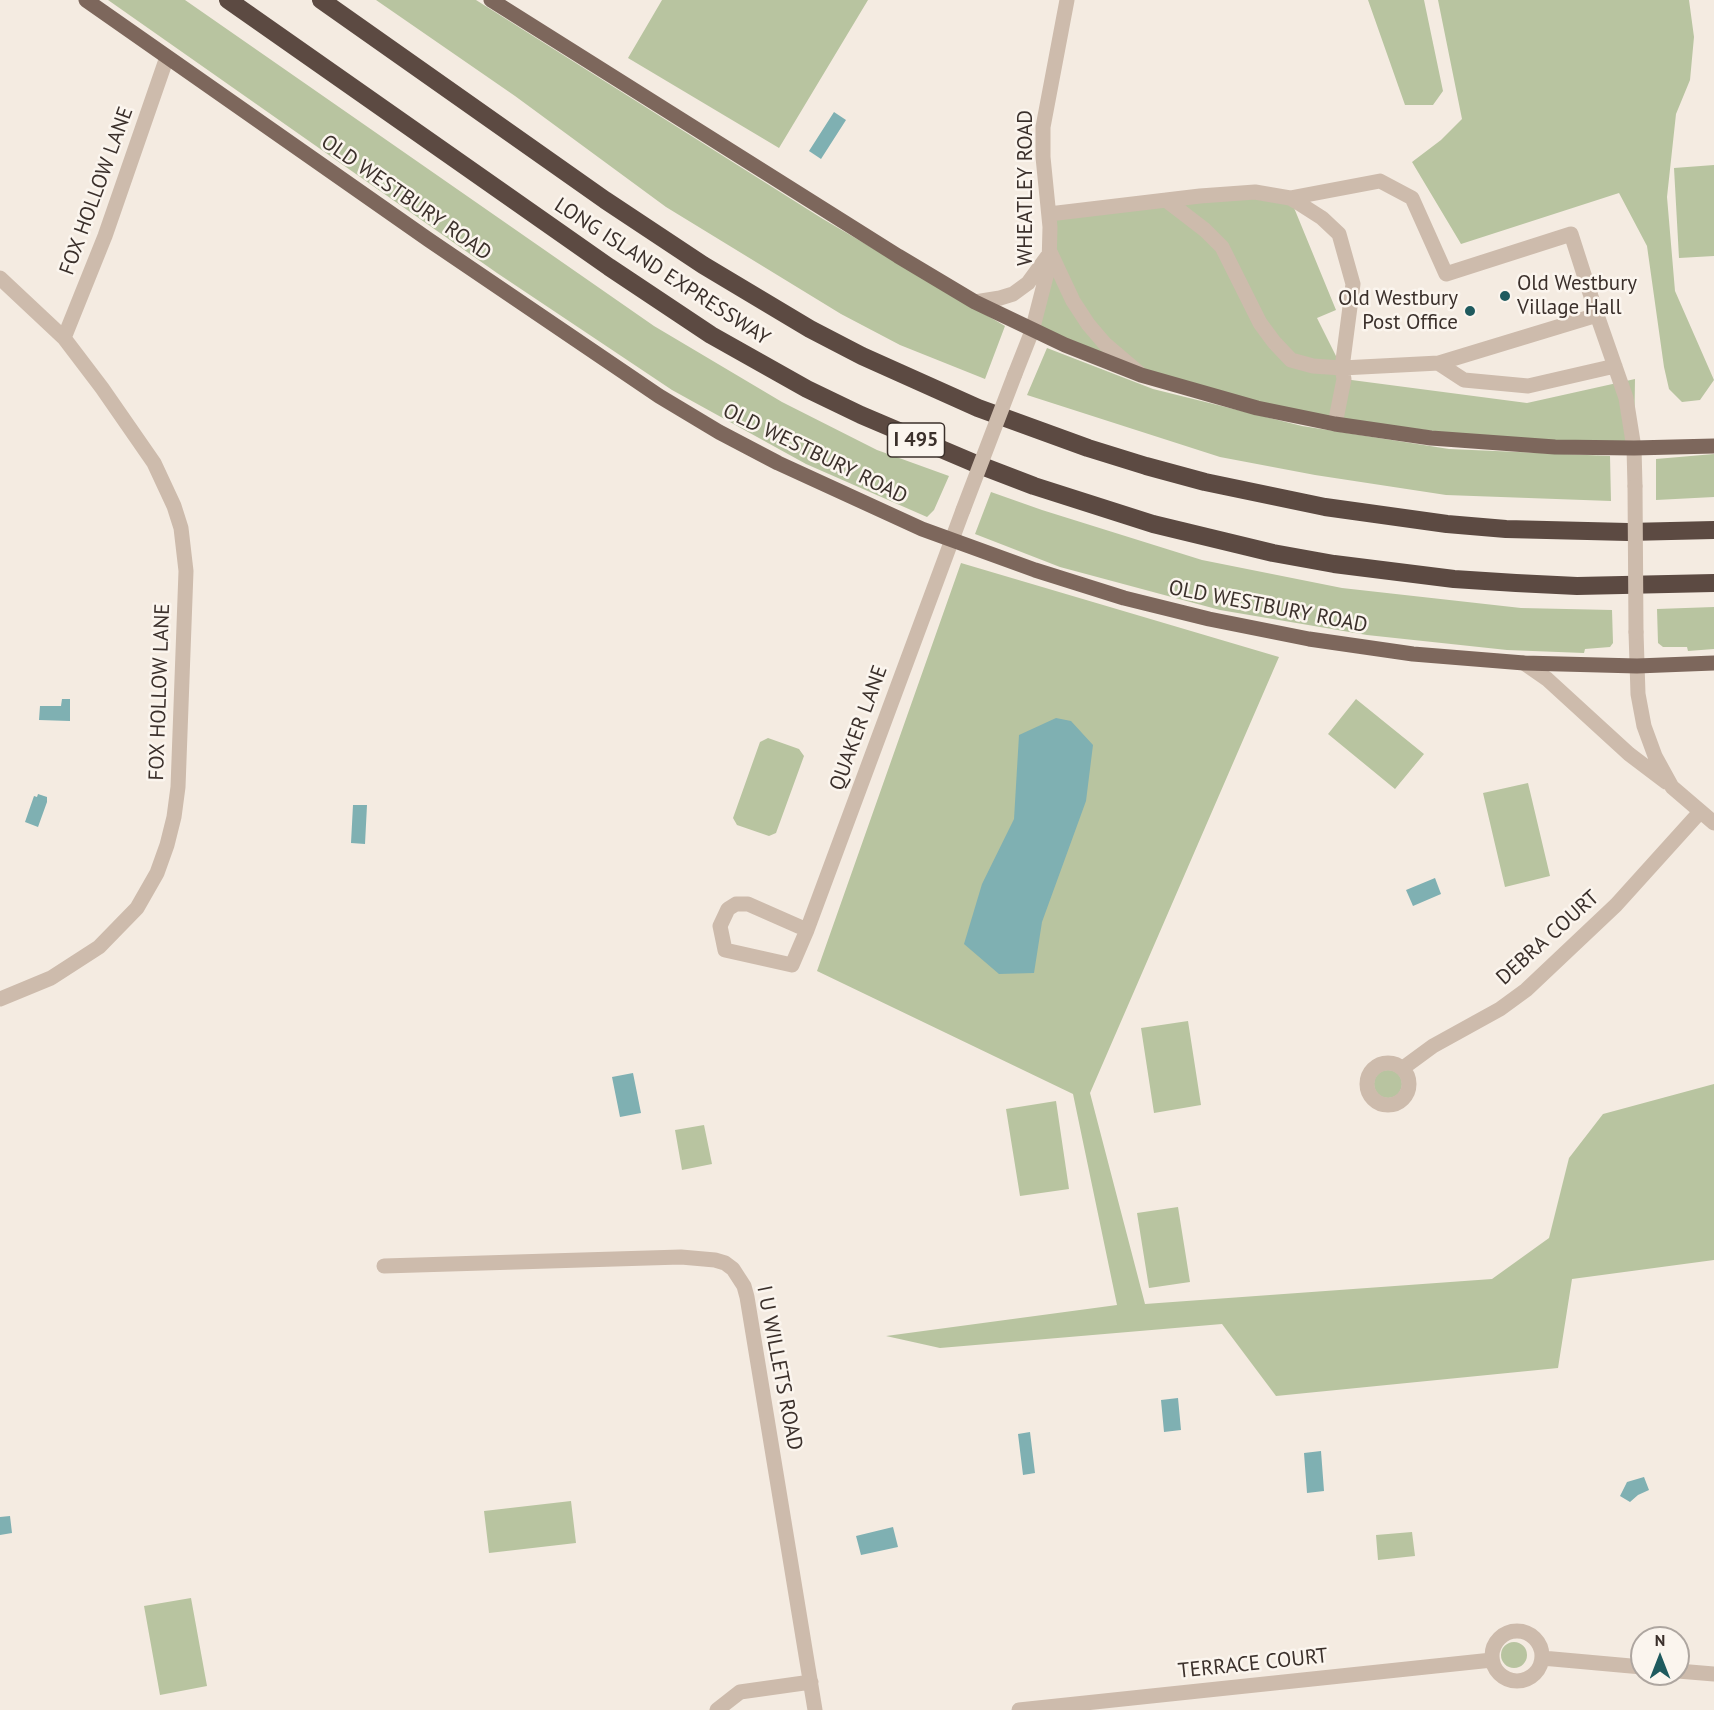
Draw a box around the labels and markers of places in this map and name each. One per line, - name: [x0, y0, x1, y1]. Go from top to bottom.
- place label: Old Westbury Village Hall: [1517, 271, 1637, 321]
- place label: Old Westbury Post Office: [1338, 286, 1458, 336]
- marker: Old Westbury Village Hall: [1498, 289, 1512, 303]
- marker: Old Westbury Post Office: [1463, 304, 1477, 318]

